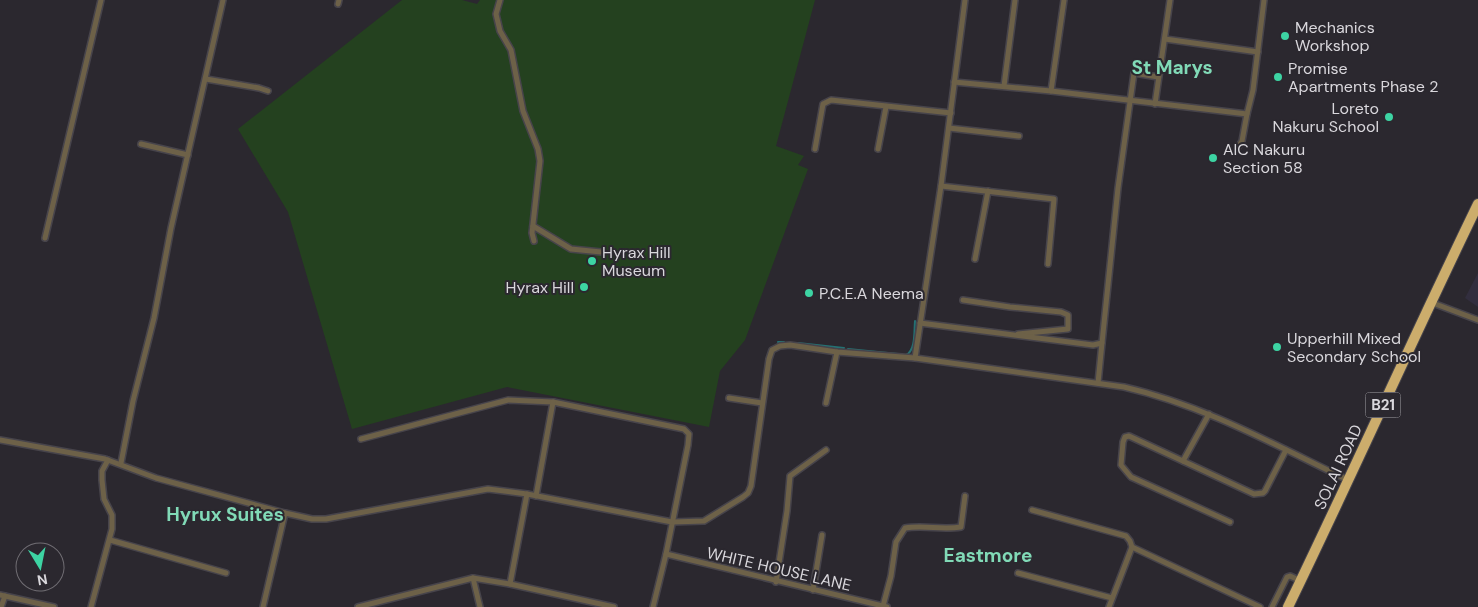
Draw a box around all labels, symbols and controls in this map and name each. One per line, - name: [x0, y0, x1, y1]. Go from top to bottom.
- place label: Mechanics Workshop: [1295, 17, 1375, 56]
- marker: Mechanics Workshop: [1279, 30, 1291, 42]
- district label: St Marys: [1131, 55, 1213, 80]
- place label: Promise Apartments Phase 2: [1288, 58, 1438, 97]
- marker: Promise Apartments Phase 2: [1272, 71, 1284, 83]
- place label: Loreto Nakuru School: [1272, 98, 1379, 137]
- marker: Loreto Nakuru School: [1383, 111, 1395, 123]
- place label: AIC Nakuru Section 58: [1223, 139, 1305, 178]
- marker: AIC Nakuru Section 58: [1207, 152, 1219, 164]
- place label: Hyrax Hill Museum: [602, 242, 670, 281]
- marker: Hyrax Hill Museum: [586, 255, 598, 267]
- place label: Hyrax Hill: [506, 277, 574, 298]
- marker: Hyrax Hill: [578, 281, 590, 293]
- place label: P.C.E.A Neema: [819, 283, 924, 304]
- marker: P.C.E.A Neema: [803, 287, 815, 299]
- place label: Upperhill Mixed Secondary School: [1287, 328, 1421, 367]
- marker: Upperhill Mixed Secondary School: [1271, 341, 1283, 353]
- road number: B21: [1366, 392, 1400, 418]
- street label: SOLAI ROAD: [1309, 421, 1367, 513]
- district label: Hyrux Suites: [166, 502, 284, 527]
- north arrow: [15, 542, 65, 592]
- street label: WHITE HOUSE LANE: [705, 542, 853, 596]
- district label: Eastmore: [944, 543, 1032, 568]
- text: N: [36, 570, 49, 590]

